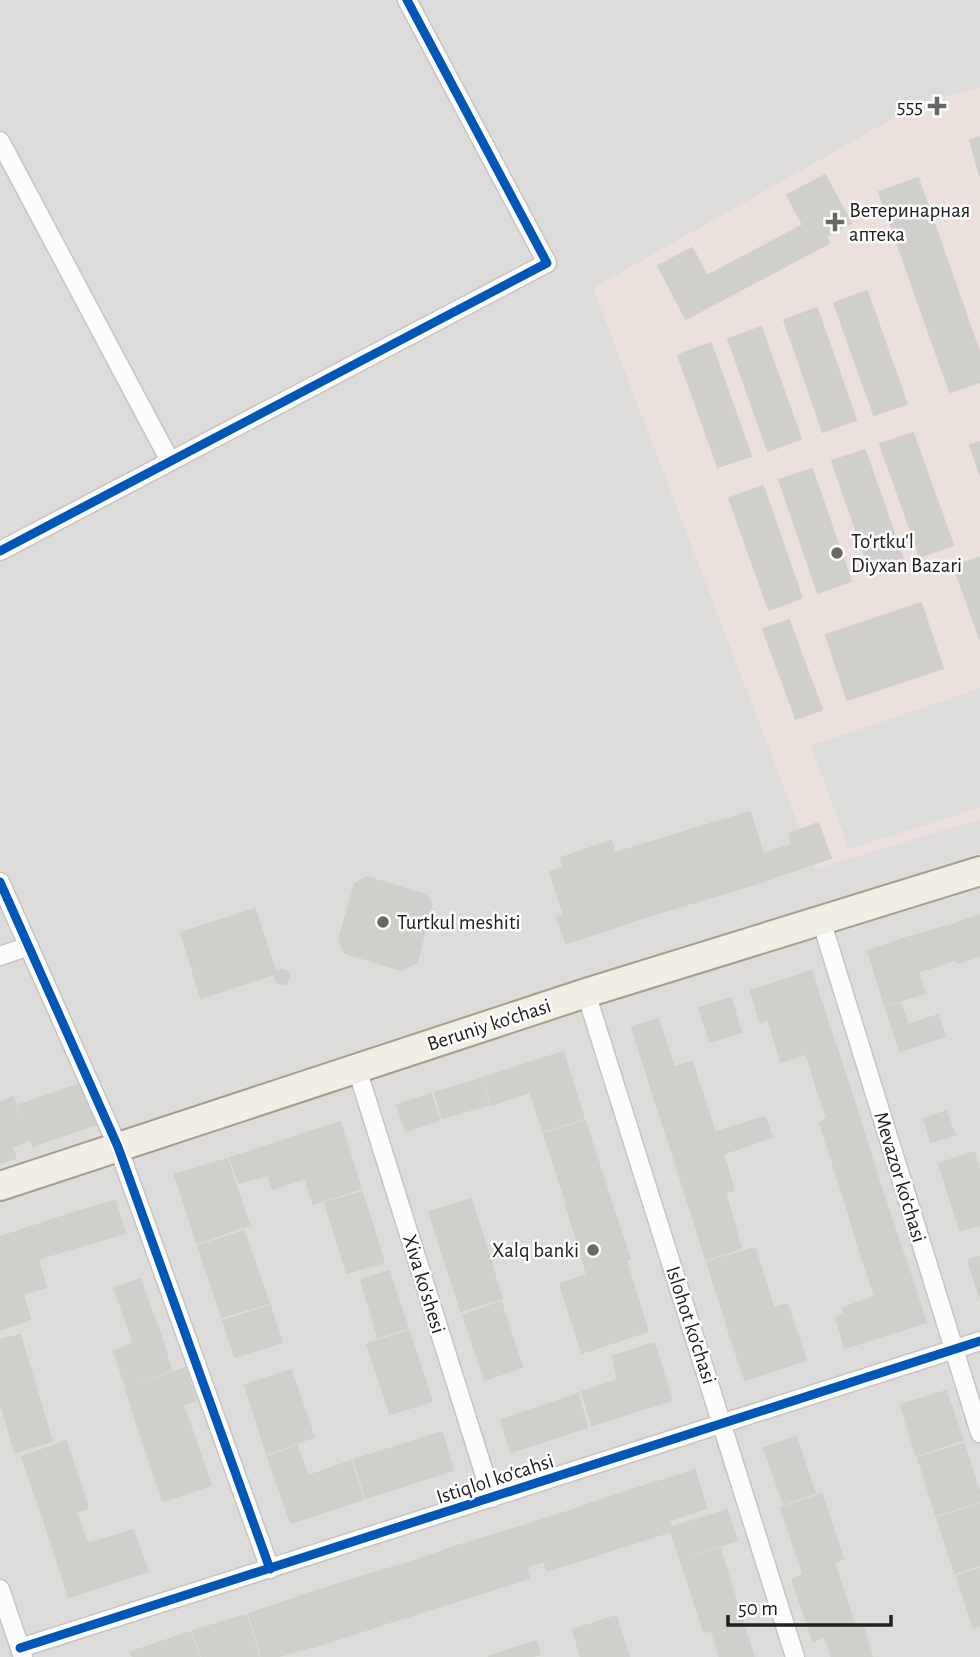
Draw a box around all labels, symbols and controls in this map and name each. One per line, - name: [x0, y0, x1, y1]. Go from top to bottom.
- place label: 555: [897, 96, 923, 117]
- marker: 555: [929, 98, 945, 114]
- place label: Ветеринарная аптека: [849, 200, 970, 245]
- marker: Ветеринарная аптека: [827, 214, 843, 230]
- place label: To'rtku'l Diyxan Bazari: [851, 531, 962, 576]
- marker: To'rtku'l Diyxan Bazari: [829, 545, 845, 561]
- place label: Turtkul meshiti: [397, 912, 521, 933]
- marker: Turtkul meshiti: [375, 914, 391, 930]
- street label: Beruniy ko'chasi: [424, 995, 554, 1055]
- street label: Mevazor ko'chasi: [870, 1109, 930, 1245]
- street label: Xiva ko'shesi: [399, 1232, 449, 1336]
- place label: Xalq banki: [492, 1240, 579, 1261]
- marker: Xalq banki: [585, 1242, 601, 1258]
- street label: Islohot ko'chasi: [662, 1263, 720, 1387]
- street label: Istiqlol ko'cahsi: [434, 1450, 556, 1508]
- scale bar: [728, 1584, 891, 1628]
- text: 50 m: [738, 1598, 778, 1619]

